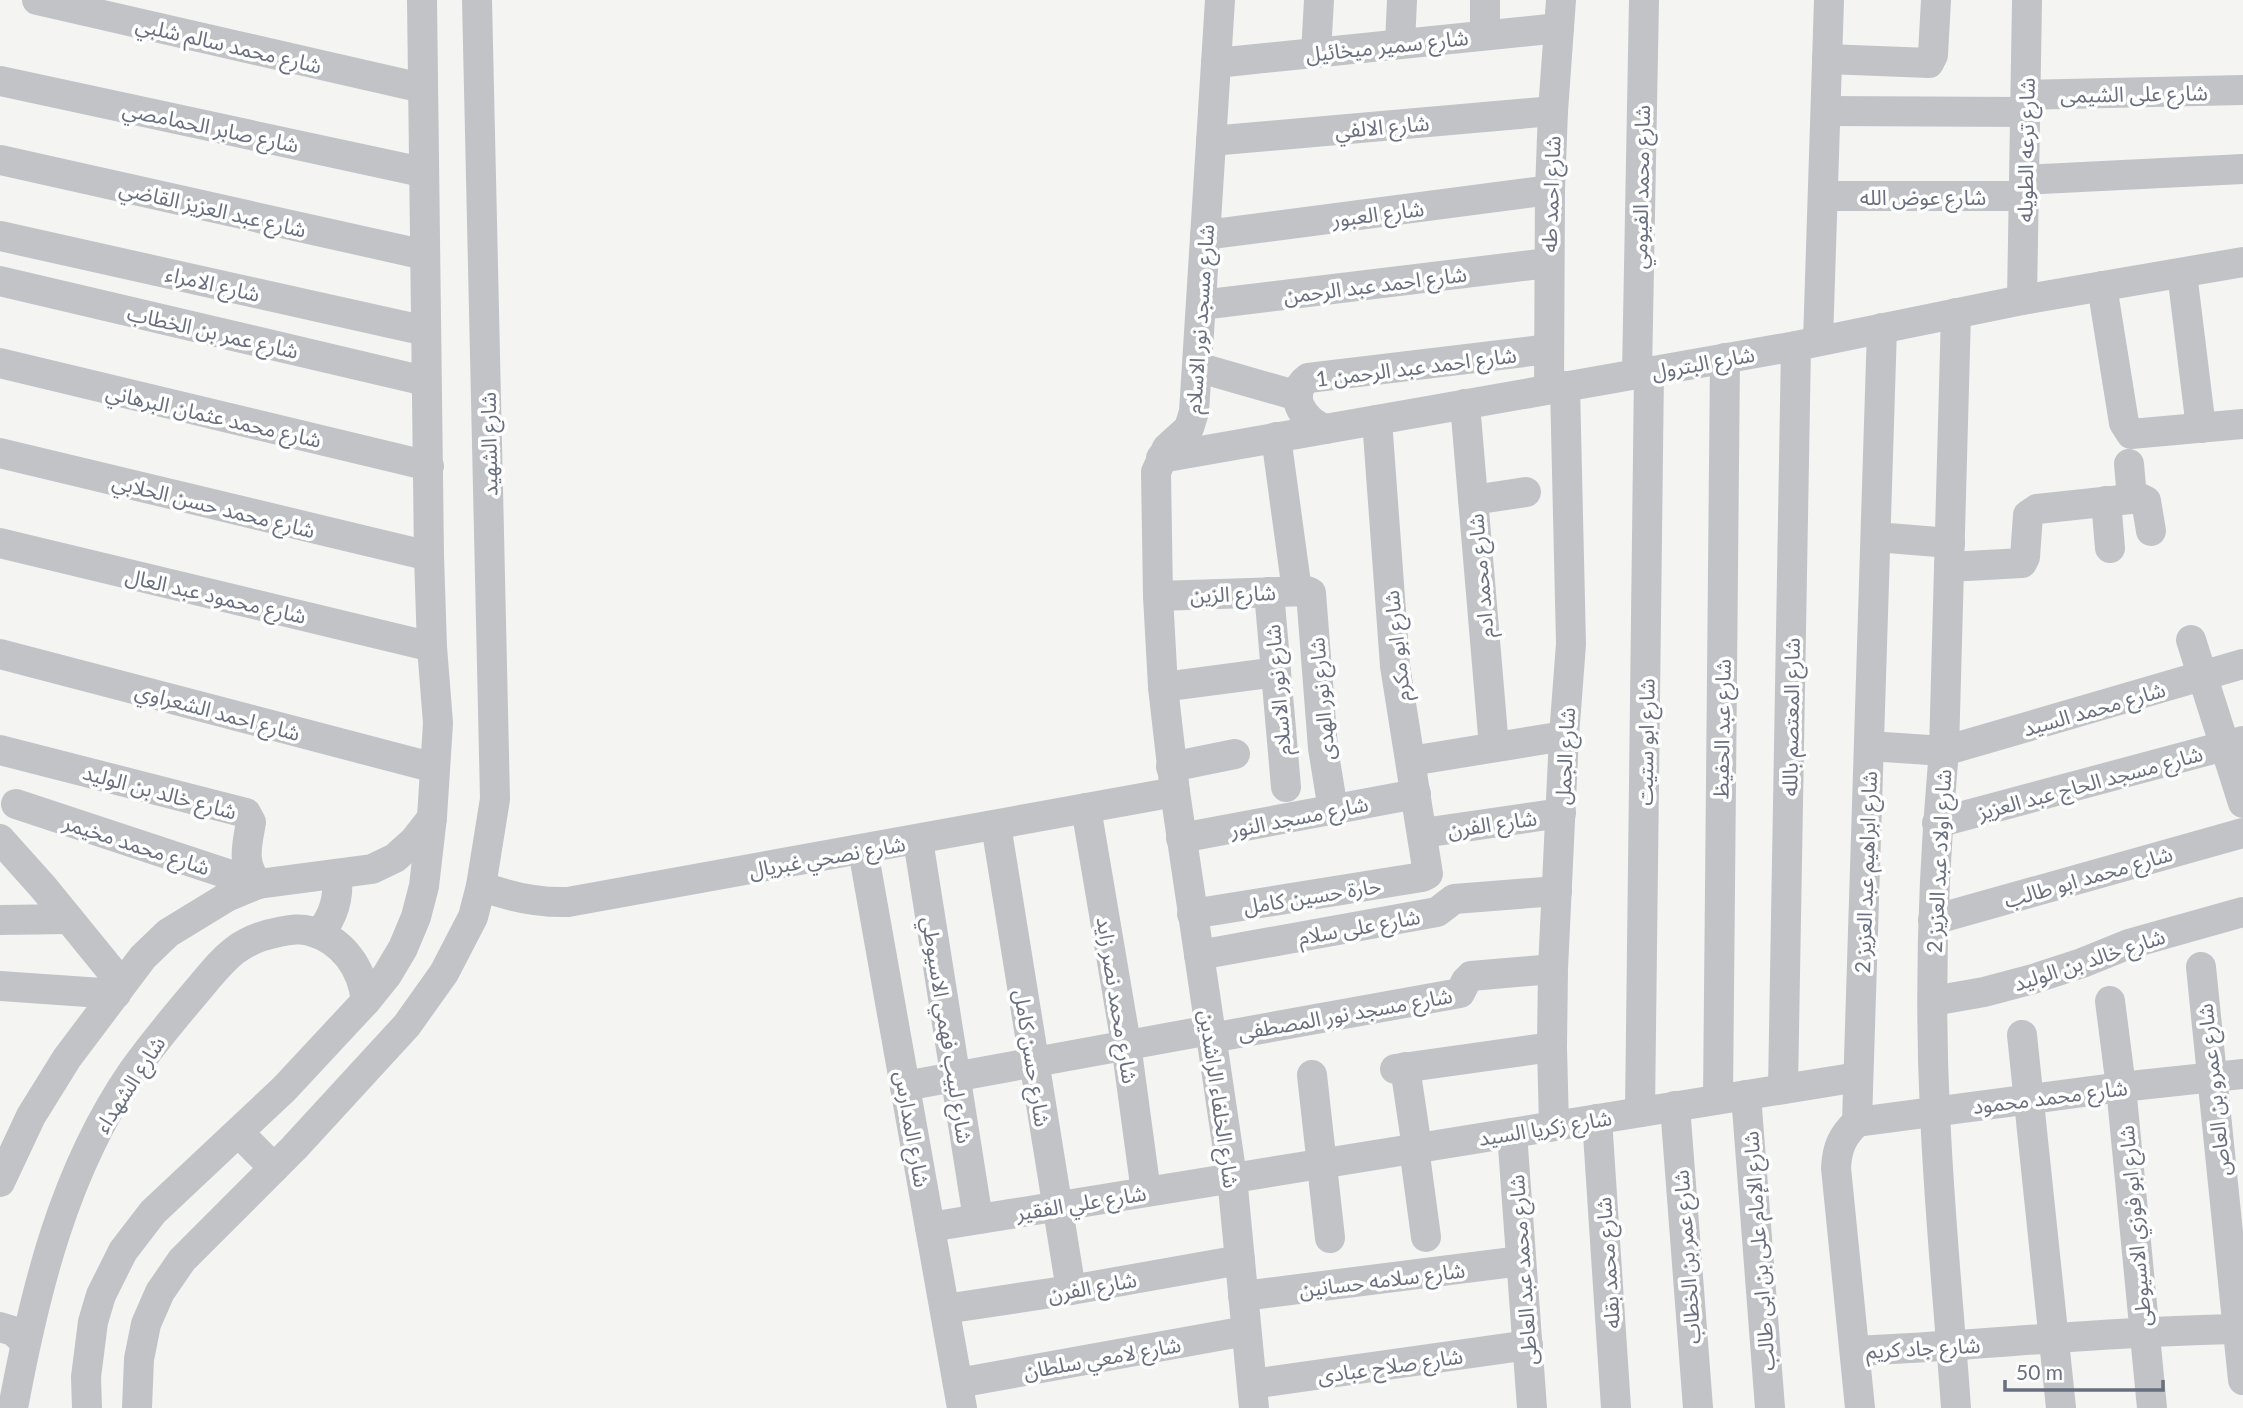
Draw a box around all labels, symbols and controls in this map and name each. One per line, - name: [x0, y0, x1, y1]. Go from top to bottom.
- street label: شارع محمد سالم شلبي: [133, 10, 324, 82]
- street label: شارع سمير ميخائيل: [1304, 24, 1470, 70]
- street label: شارع ترعه الطويله: [2011, 77, 2043, 223]
- street label: شارع على الشيمى: [2060, 79, 2208, 111]
- street label: شارع صابر الحمامصي: [120, 95, 301, 162]
- street label: شارع محمد الفيومي: [1626, 105, 1659, 270]
- street label: شارع الالفي: [1334, 109, 1431, 147]
- street label: شارع احمد طه: [1535, 135, 1569, 253]
- street label: شارع عبد العزيز القاضي: [116, 174, 309, 246]
- street label: شارع عوض الله: [1860, 184, 1986, 213]
- street label: شارع العبور: [1330, 195, 1426, 235]
- street label: شارع مسجد نور الاسلام: [1180, 223, 1223, 415]
- street label: شارع الامراء: [163, 260, 263, 310]
- street label: شارع احمد عبد الرحمن: [1282, 260, 1469, 312]
- street label: شارع عمر بن الخطاب: [124, 299, 301, 367]
- street label: شارع احمد عبد الرحمن 1: [1314, 341, 1518, 395]
- street label: شارع البترول: [1650, 341, 1757, 387]
- street label: شارع محمد عثمان البرهاني: [103, 378, 324, 457]
- street label: شارع الشهيد: [475, 392, 505, 496]
- street label: شارع محمد حسن الحلابي: [109, 468, 318, 547]
- street label: شارع محمد ادم: [1462, 512, 1503, 639]
- street label: شارع محمود عبد العال: [122, 562, 309, 632]
- street label: شارع الزين: [1190, 579, 1277, 611]
- street label: شارع ابو مكرم: [1378, 589, 1419, 703]
- street label: شارع نور الاسلام: [1259, 623, 1300, 757]
- street label: شارع نور الهدى: [1303, 636, 1343, 761]
- street label: شارع المعتصم بالله: [1776, 638, 1808, 797]
- street label: شارع عبد الحفيظ: [1707, 659, 1739, 799]
- street label: شارع محمد السيد: [2020, 676, 2169, 744]
- street label: شارع احمد الشعراوي: [132, 677, 303, 750]
- street label: شارع ابو ستيت: [1631, 678, 1663, 806]
- street label: شارع الجمل: [1549, 707, 1583, 806]
- street label: شارع مسجد الحاج عبد العزيز: [1974, 740, 2206, 828]
- street label: شارع خالد بن الوليد: [79, 758, 240, 827]
- street label: شارع اولاد عبد العزيز 2: [1921, 769, 1959, 954]
- street label: شارع ابراهيم عبد العزيز 2: [1849, 770, 1885, 974]
- street label: شارع مسجد النور: [1227, 790, 1371, 846]
- street label: شارع الفرن: [1446, 804, 1539, 846]
- street label: شارع محمد مخيمر: [59, 808, 213, 883]
- street label: شارع نصحي غبريال: [747, 830, 908, 887]
- street label: شارع محمد ابو طالب: [2001, 840, 2176, 916]
- street label: حارة حسين كامل: [1241, 872, 1383, 919]
- street label: شارع على سلام: [1296, 903, 1423, 954]
- street label: شارع لبيب فهمي الاسيوطي: [913, 915, 978, 1146]
- street label: شارع محمد نصر زايد: [1089, 915, 1144, 1086]
- street label: شارع خالد بن الوليد: [2010, 923, 2169, 999]
- street label: شارع مسجد نور المصطفى: [1236, 982, 1455, 1048]
- street label: شارع حسن كامل: [1006, 988, 1056, 1129]
- street label: شارع عمرو بن العاص: [2192, 1002, 2238, 1178]
- street label: شارع الخلفاء الراشدين: [1191, 1008, 1245, 1190]
- street label: شارع الشهداء: [89, 1031, 173, 1139]
- street label: شارع المدارس: [887, 1069, 936, 1190]
- street label: شارع محمد محمود: [1971, 1074, 2129, 1122]
- street label: شارع زكريا السيد: [1477, 1104, 1614, 1154]
- street label: شارع ابو فوزي الاسيوطى: [2113, 1124, 2160, 1328]
- street label: شارع الإمام على بن ابى طالب: [1737, 1130, 1784, 1372]
- street label: شارع عمر بن الخطاب: [1667, 1169, 1709, 1345]
- street label: شارع محمد عبد العاطى: [1503, 1174, 1545, 1366]
- street label: شارع علي الفقير: [1013, 1179, 1149, 1230]
- street label: شارع محمد بقله: [1590, 1196, 1628, 1330]
- street label: شارع سلامه حسانين: [1298, 1256, 1467, 1306]
- street label: شارع الفرن: [1046, 1266, 1139, 1310]
- street label: شارع لامعي سلطان: [1021, 1331, 1184, 1388]
- street label: شارع جاد كريم: [1865, 1332, 1981, 1366]
- street label: شارع صلاح عبادى: [1316, 1342, 1465, 1392]
- scale bar: [2005, 1348, 2162, 1392]
- text: 50 m: [2016, 1359, 2063, 1384]

